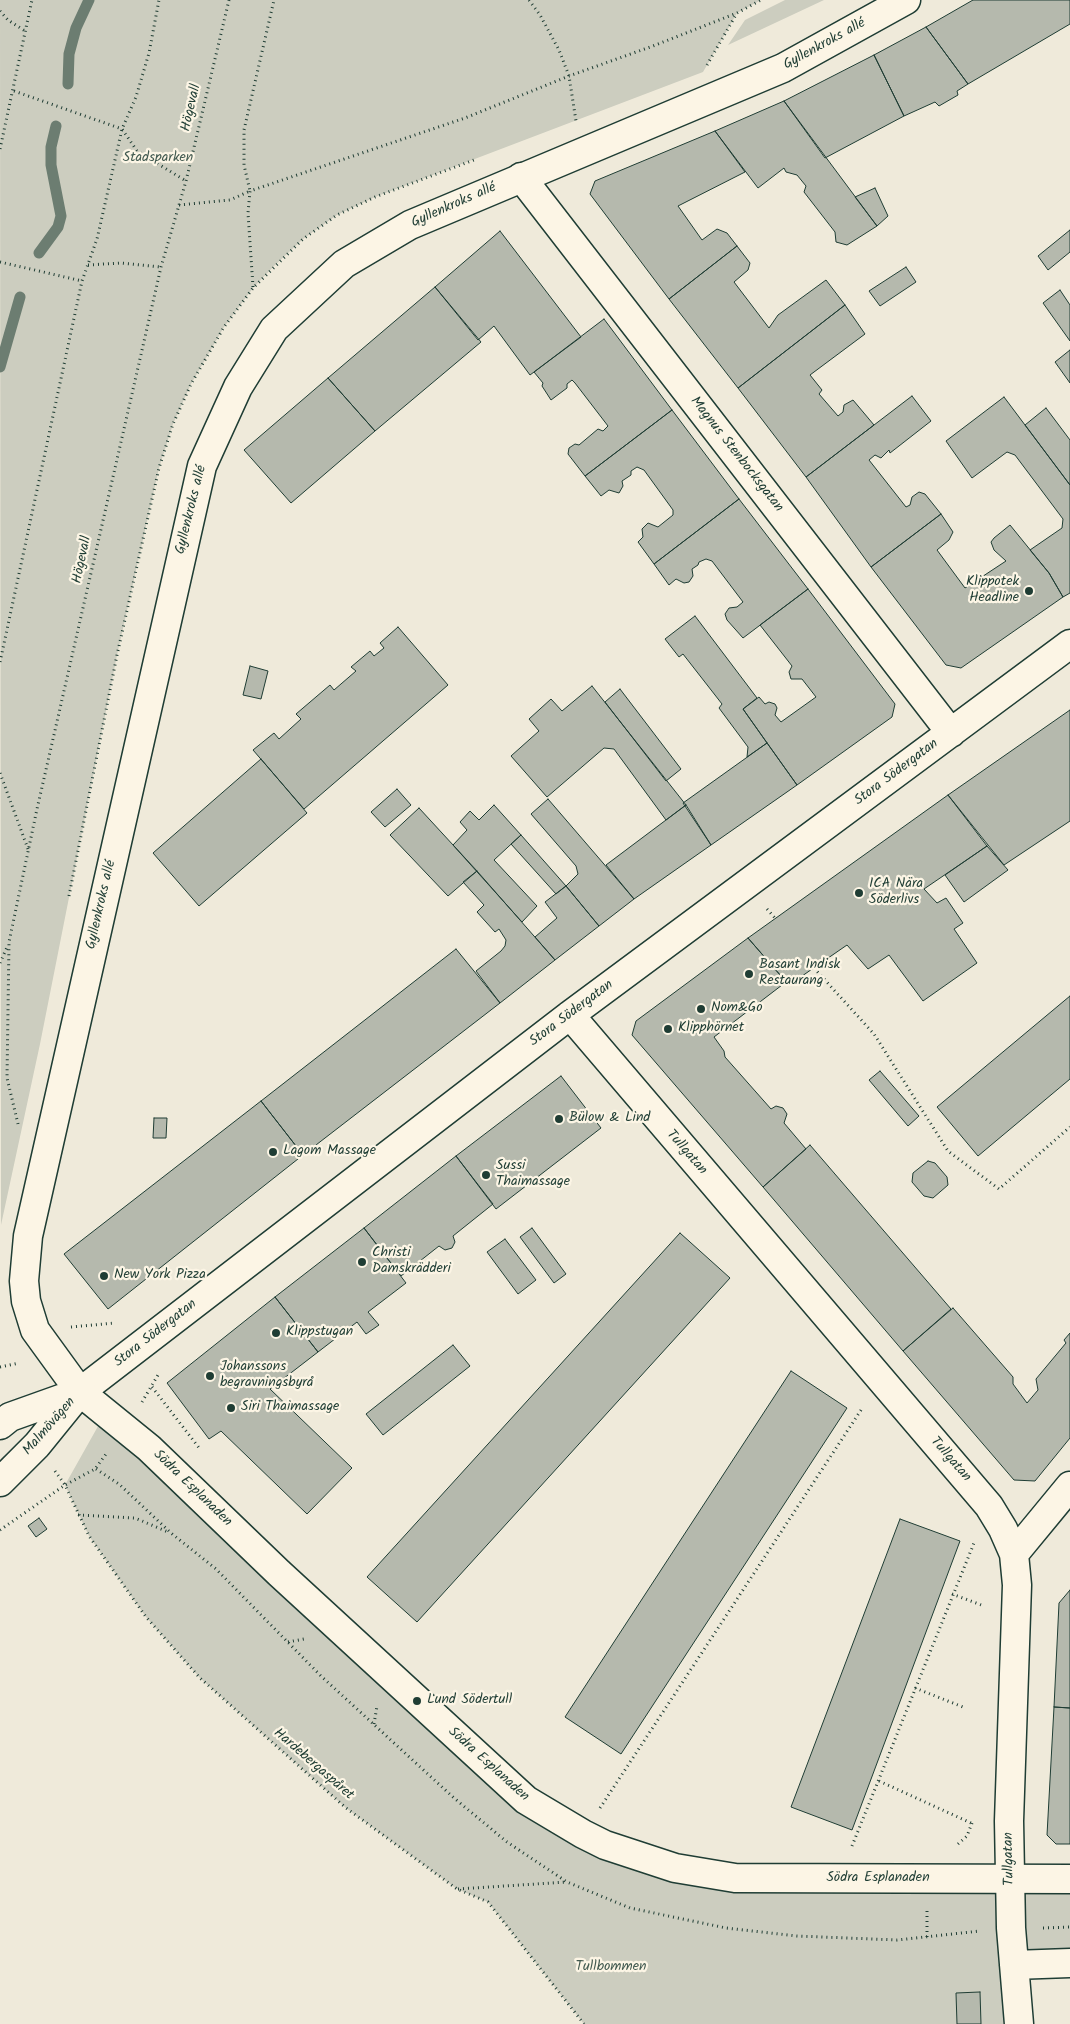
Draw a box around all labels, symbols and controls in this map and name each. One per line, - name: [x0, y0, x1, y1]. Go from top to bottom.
- street label: Gyllenkroks allé: [781, 16, 869, 74]
- street label: Högevall: [178, 83, 206, 133]
- park label: Stadsparken: [123, 151, 193, 167]
- street label: Gyllenkroks allé: [409, 180, 499, 232]
- street label: Magnus Stenbocksgatan: [686, 394, 786, 516]
- street label: Gyllenkroks allé: [173, 464, 211, 556]
- street label: Högevall: [70, 535, 96, 585]
- place label: Klippotek Headline: [966, 575, 1019, 608]
- marker: Klippotek Headline: [1023, 585, 1035, 597]
- street label: Stora Södergatan: [852, 736, 942, 810]
- street label: Gyllenkroks allé: [84, 859, 120, 951]
- place label: ICA Nära Söderlivs: [869, 877, 923, 910]
- marker: ICA Nära Söderlivs: [853, 887, 865, 899]
- place label: Basant Indisk Restaurang: [759, 958, 840, 990]
- marker: Basant Indisk Restaurang: [743, 968, 755, 980]
- street label: Stora Södergatan: [527, 977, 617, 1051]
- place label: Nom&Go: [711, 1001, 763, 1017]
- marker: Nom&Go: [695, 1003, 707, 1015]
- place label: Klipphörnet: [678, 1021, 744, 1037]
- marker: Klipphörnet: [662, 1023, 674, 1035]
- place label: Bülow & Lind: [569, 1111, 650, 1127]
- marker: Bülow & Lind: [553, 1113, 565, 1125]
- street label: Tullgatan: [662, 1127, 710, 1179]
- place label: Lagom Massage: [283, 1144, 376, 1160]
- marker: Lagom Massage: [267, 1146, 279, 1158]
- place label: Sussi Thaimassage: [496, 1159, 570, 1192]
- marker: Sussi Thaimassage: [480, 1169, 492, 1181]
- place label: Christi Damskrädderi: [372, 1246, 451, 1278]
- marker: Christi Damskrädderi: [356, 1256, 368, 1268]
- place label: New York Pizza: [114, 1268, 206, 1284]
- marker: New York Pizza: [98, 1270, 110, 1282]
- street label: Stora Södergatan: [111, 1296, 201, 1372]
- place label: Klippstugan: [286, 1325, 353, 1341]
- marker: Klippstugan: [270, 1327, 282, 1339]
- place label: Johanssons begravningsbyrå: [220, 1360, 313, 1392]
- marker: Johanssons begravningsbyrå: [204, 1370, 216, 1382]
- street label: Malmövägen: [20, 1395, 80, 1459]
- place label: Siri Thaimassage: [241, 1400, 339, 1416]
- marker: Siri Thaimassage: [225, 1402, 237, 1414]
- street label: Tullgatan: [926, 1434, 974, 1486]
- street label: Södra Esplanaden: [149, 1447, 235, 1531]
- place label: Lund Södertull: [427, 1693, 512, 1709]
- marker: Lund Södertull: [411, 1695, 423, 1707]
- street label: Södra Esplanaden: [444, 1724, 532, 1806]
- street label: Hardebergaspåret: [269, 1726, 357, 1804]
- street label: Tullgatan: [1001, 1832, 1019, 1886]
- street label: Södra Esplanaden: [826, 1871, 930, 1887]
- park label: Tullbommen: [576, 1960, 646, 1976]

